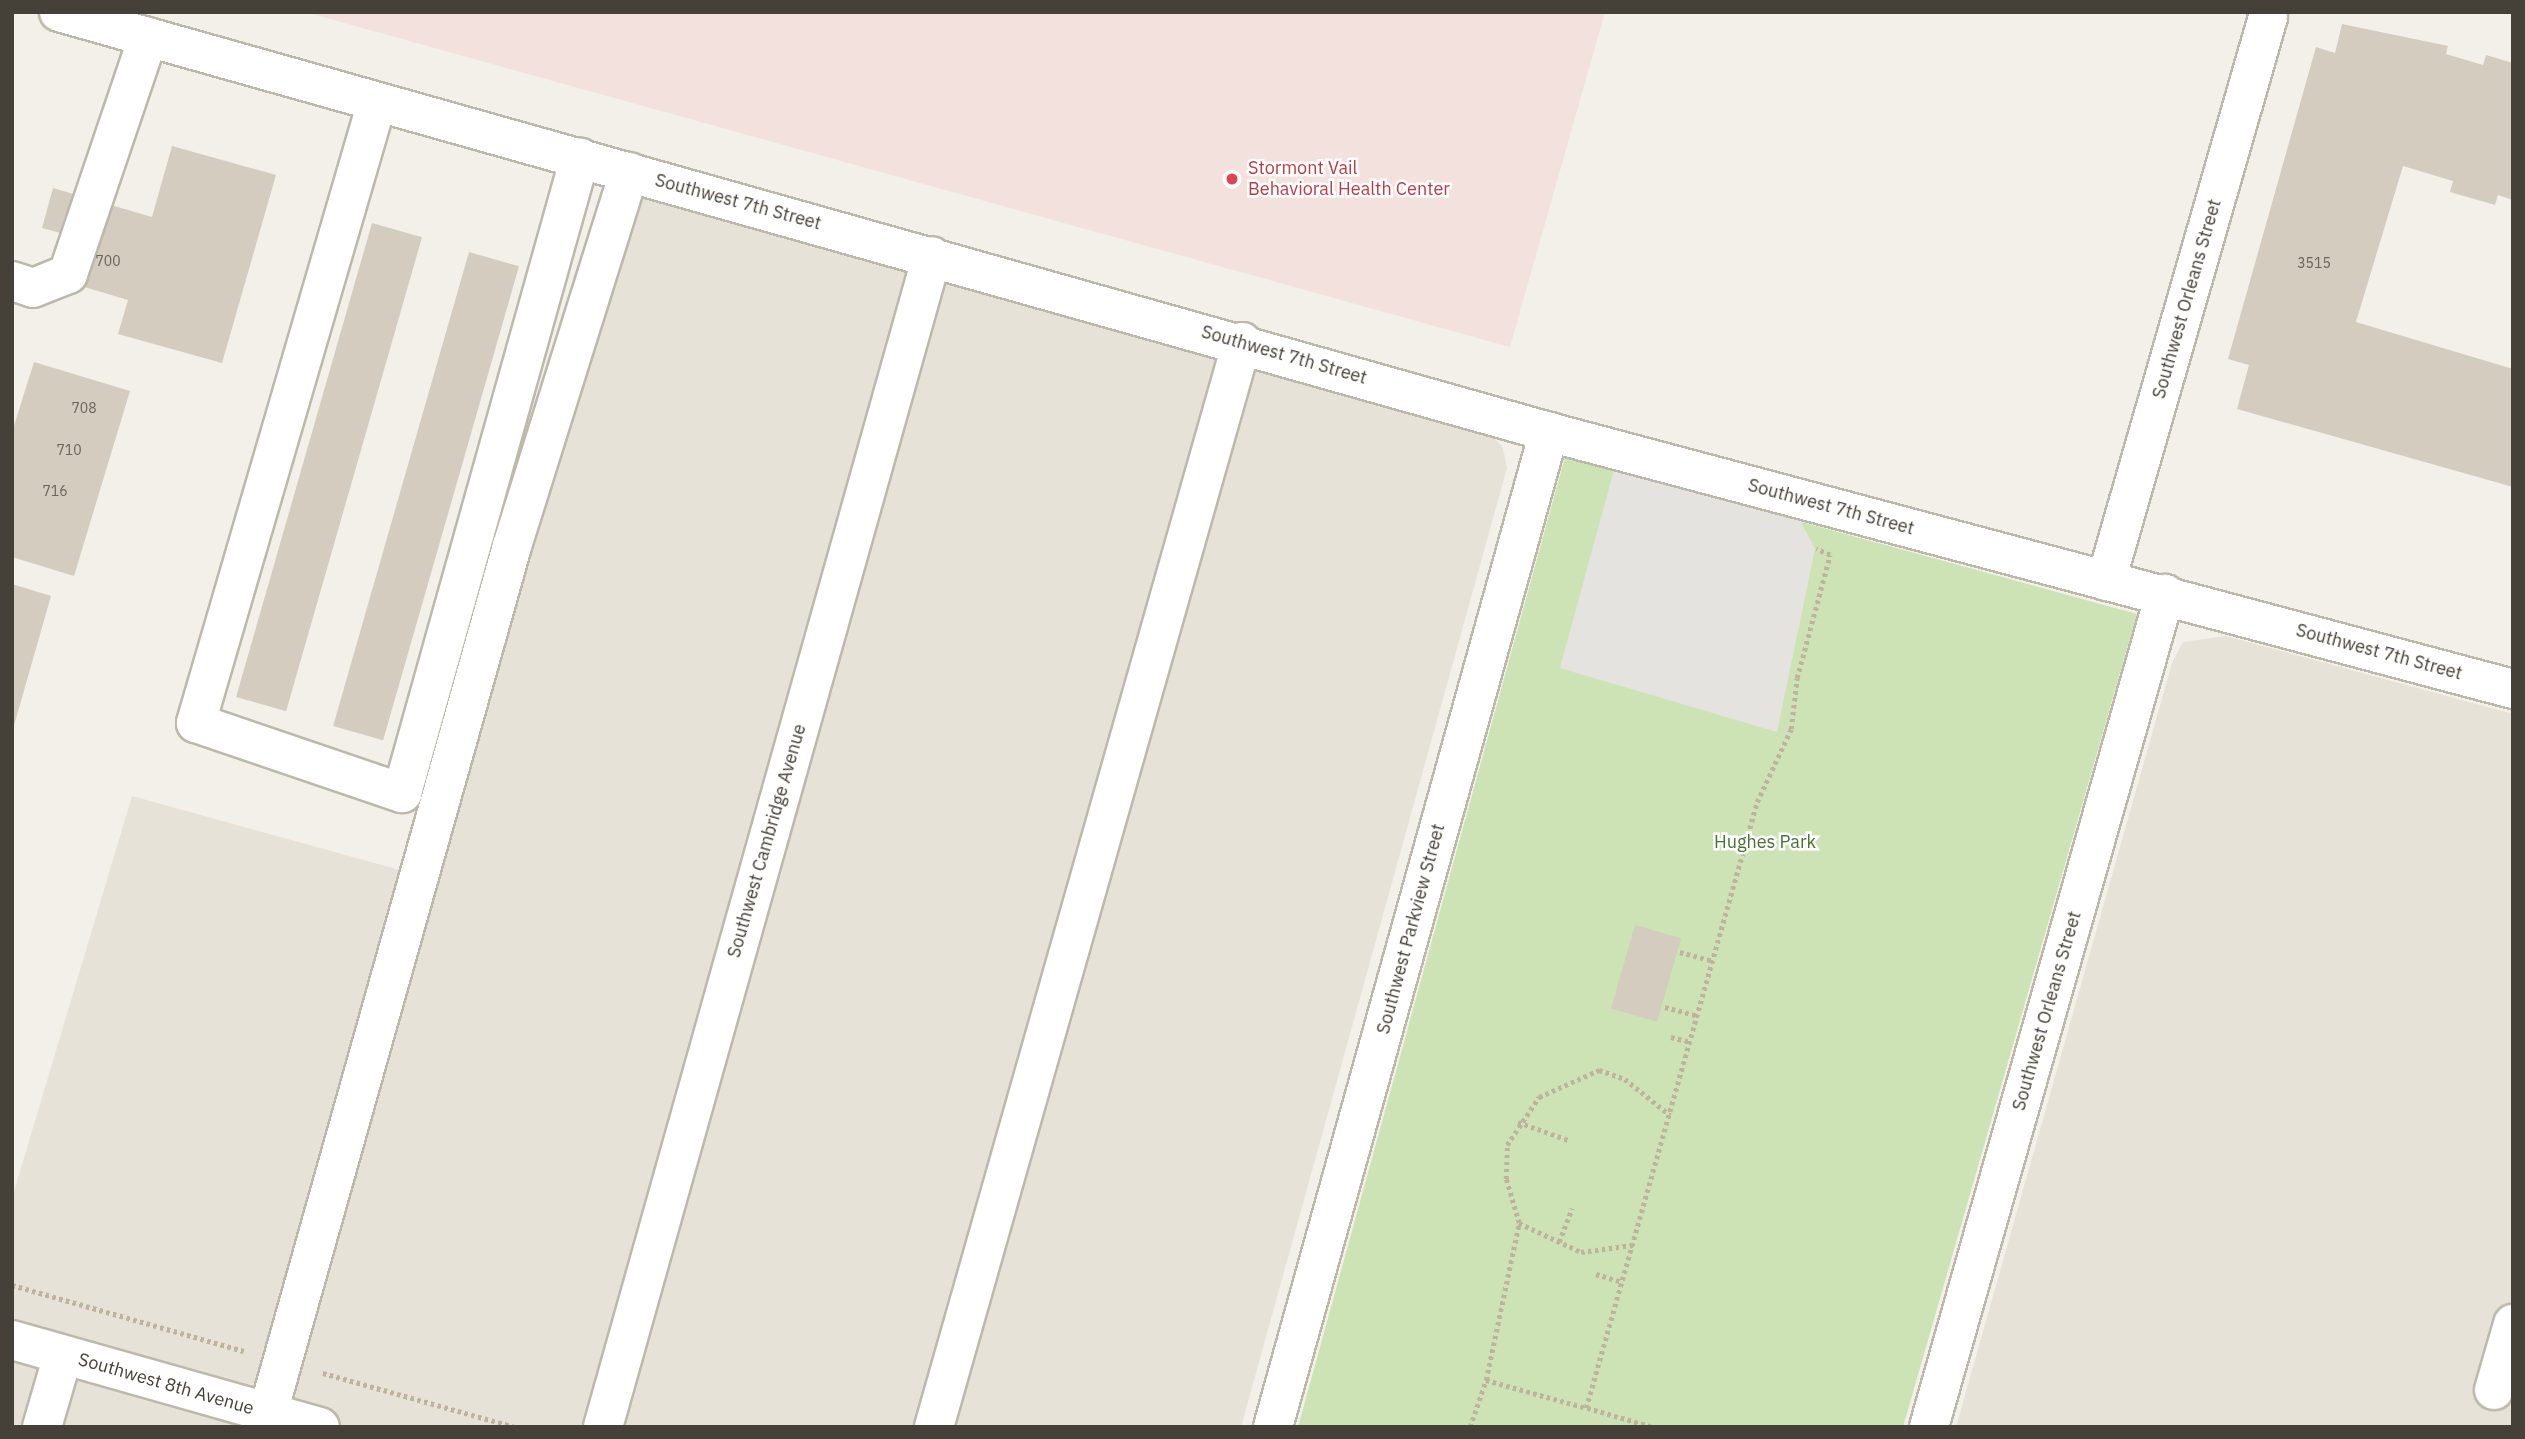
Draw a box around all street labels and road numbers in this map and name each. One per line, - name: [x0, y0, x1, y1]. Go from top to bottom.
- street label: Southwest 7th Street: [653, 169, 823, 235]
- street label: Southwest Orleans Street: [2148, 197, 2226, 401]
- street label: Southwest 7th Street: [1199, 321, 1369, 389]
- street label: Southwest 7th Street: [1746, 474, 1916, 540]
- street label: Southwest 7th Street: [2294, 619, 2464, 685]
- street label: Southwest Cambridge Avenue: [723, 722, 811, 960]
- street label: Southwest Parkview Street: [1373, 822, 1449, 1036]
- street label: Southwest Orleans Street: [2008, 909, 2086, 1113]
- street label: Southwest 8th Avenue: [76, 1349, 256, 1419]

